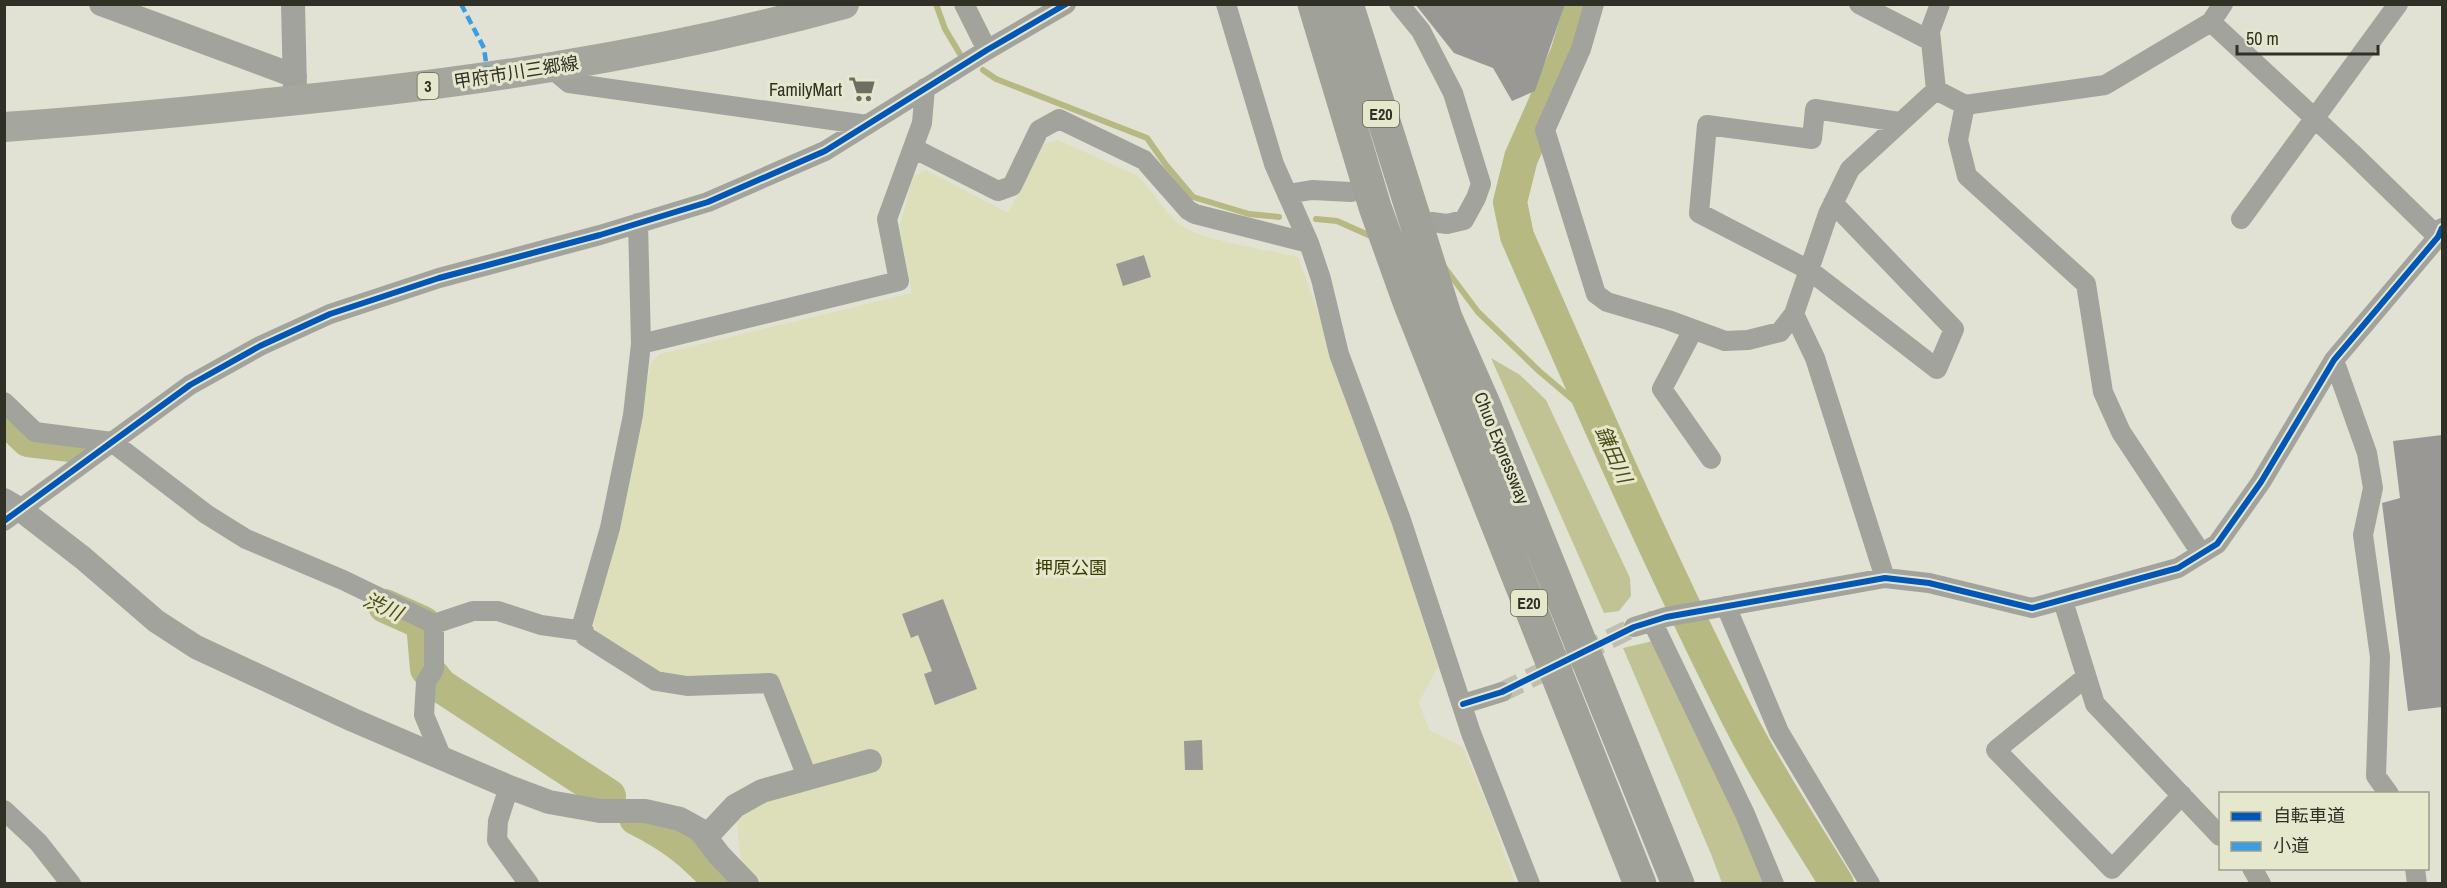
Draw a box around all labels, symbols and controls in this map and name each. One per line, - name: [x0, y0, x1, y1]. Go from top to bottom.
- scale bar: [2237, 18, 2378, 56]
- text: 50 m: [2246, 26, 2279, 51]
- street label: 甲府市川三郷線: [452, 50, 580, 94]
- road number: 3: [418, 73, 438, 99]
- supermarket icon: FamilyMart: [847, 74, 877, 104]
- place label: FamilyMart: [769, 77, 842, 102]
- road number: E20: [1363, 101, 1399, 127]
- street label: Chuo Expressway: [1468, 388, 1536, 508]
- water label: 鎌田川: [1589, 421, 1639, 489]
- park label: 押原公園: [1035, 555, 1107, 580]
- water label: 渋川: [359, 586, 409, 627]
- road number: E20: [1511, 590, 1547, 616]
- legend: [2219, 792, 2429, 870]
- text: 自転車道: [2273, 803, 2345, 828]
- text: 小道: [2273, 833, 2309, 858]

